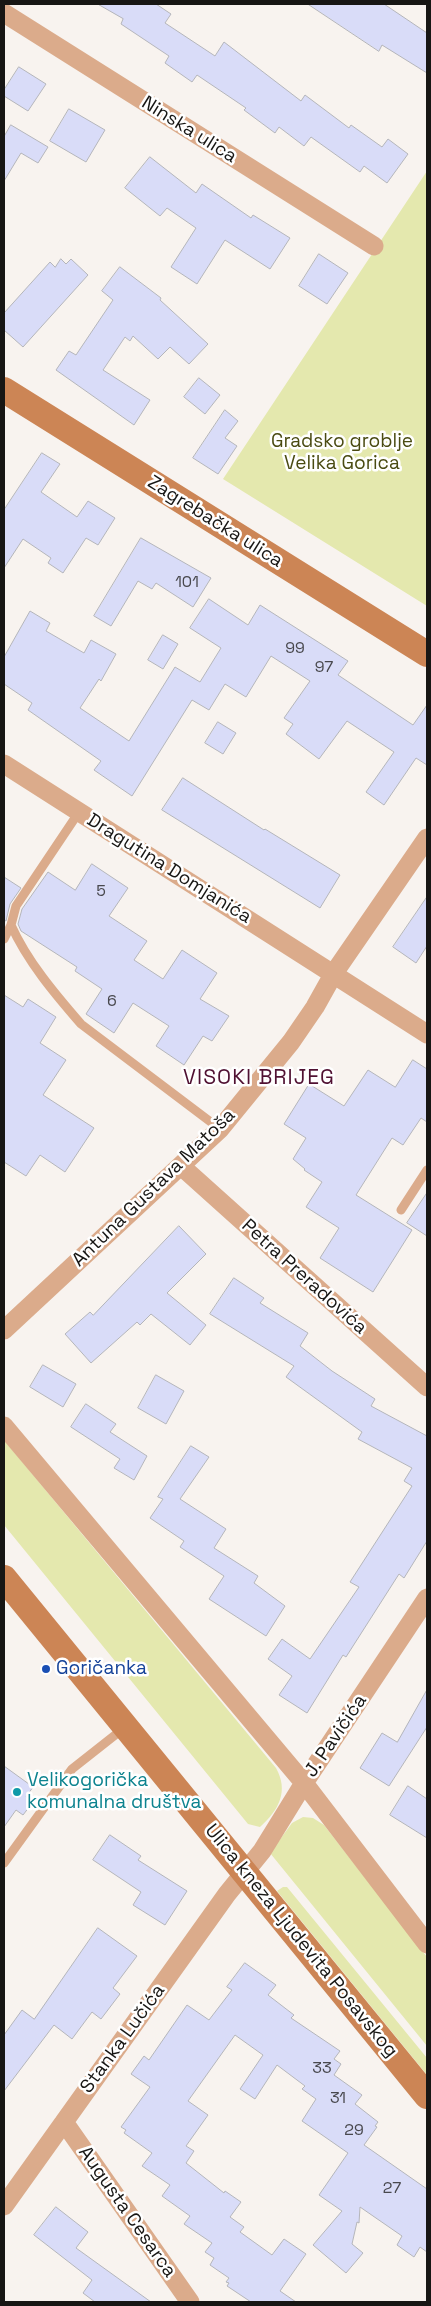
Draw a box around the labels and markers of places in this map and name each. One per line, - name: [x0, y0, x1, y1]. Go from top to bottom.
- place label: Goričanka: [56, 1658, 147, 1680]
- marker: Goričanka: [40, 1663, 52, 1675]
- place label: Velikogorička komunalna društva: [27, 1770, 201, 1814]
- marker: Velikogorička komunalna društva: [11, 1786, 23, 1798]

